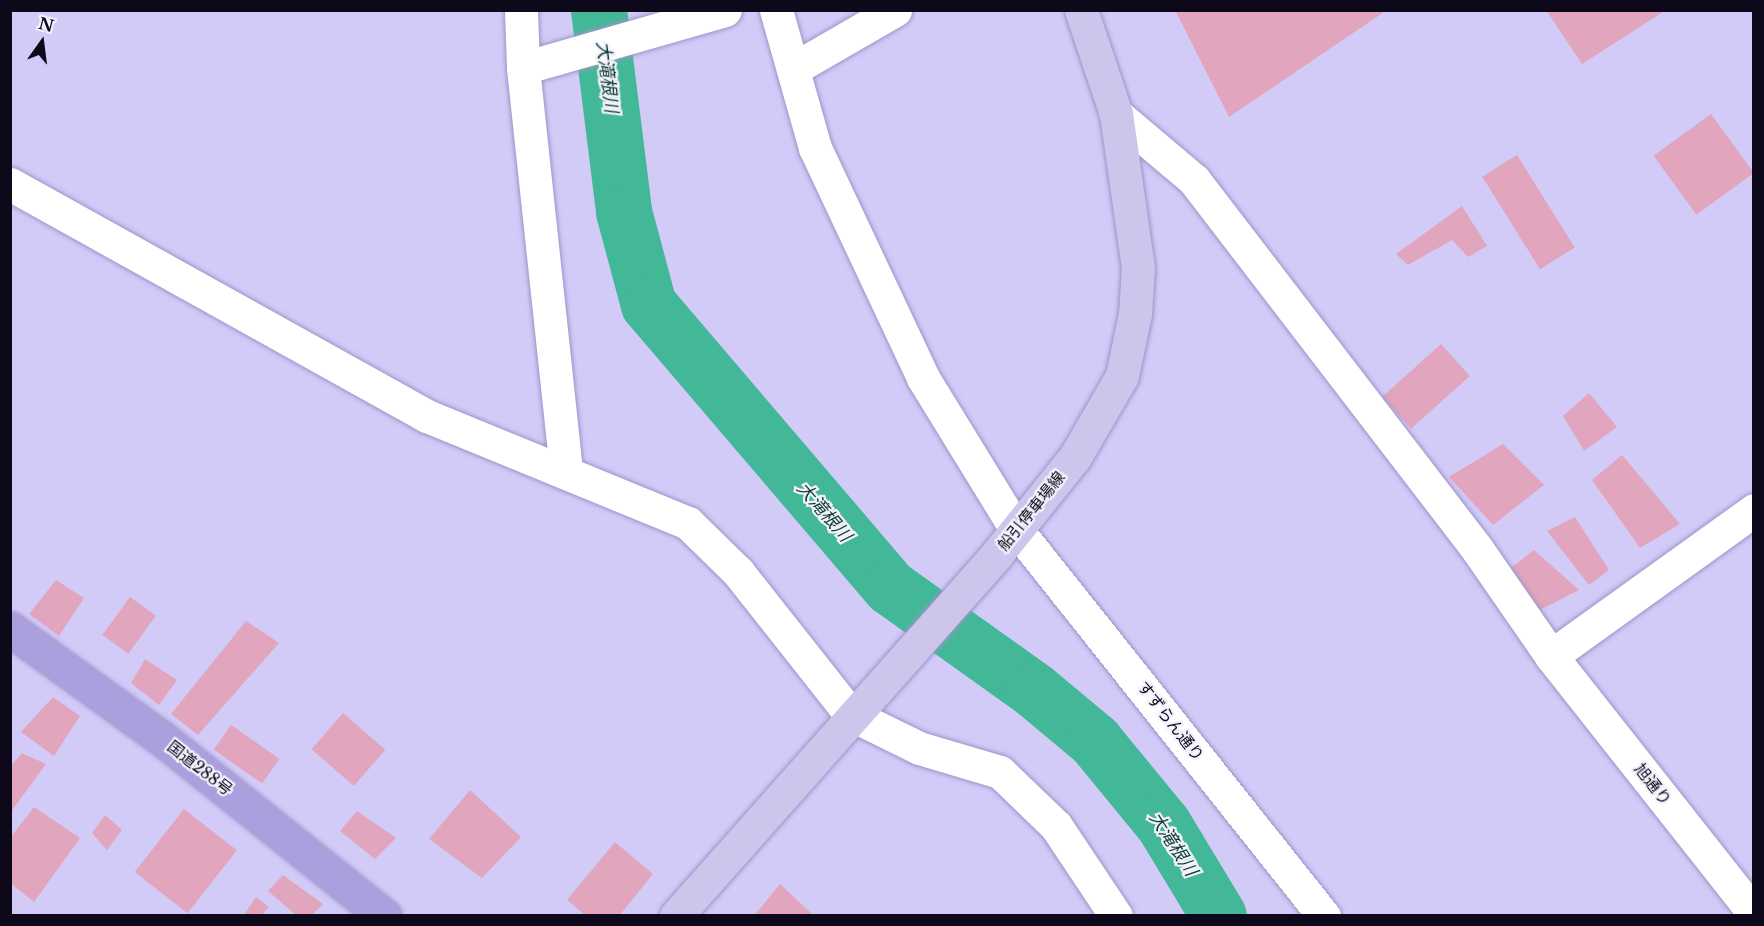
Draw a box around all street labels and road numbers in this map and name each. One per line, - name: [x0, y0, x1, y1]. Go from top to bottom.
- street label: 船引停車場線: [993, 468, 1069, 554]
- street label: すずらん通り: [1134, 677, 1208, 765]
- street label: 国道288号: [164, 737, 236, 799]
- street label: 旭通り: [1631, 759, 1675, 809]

